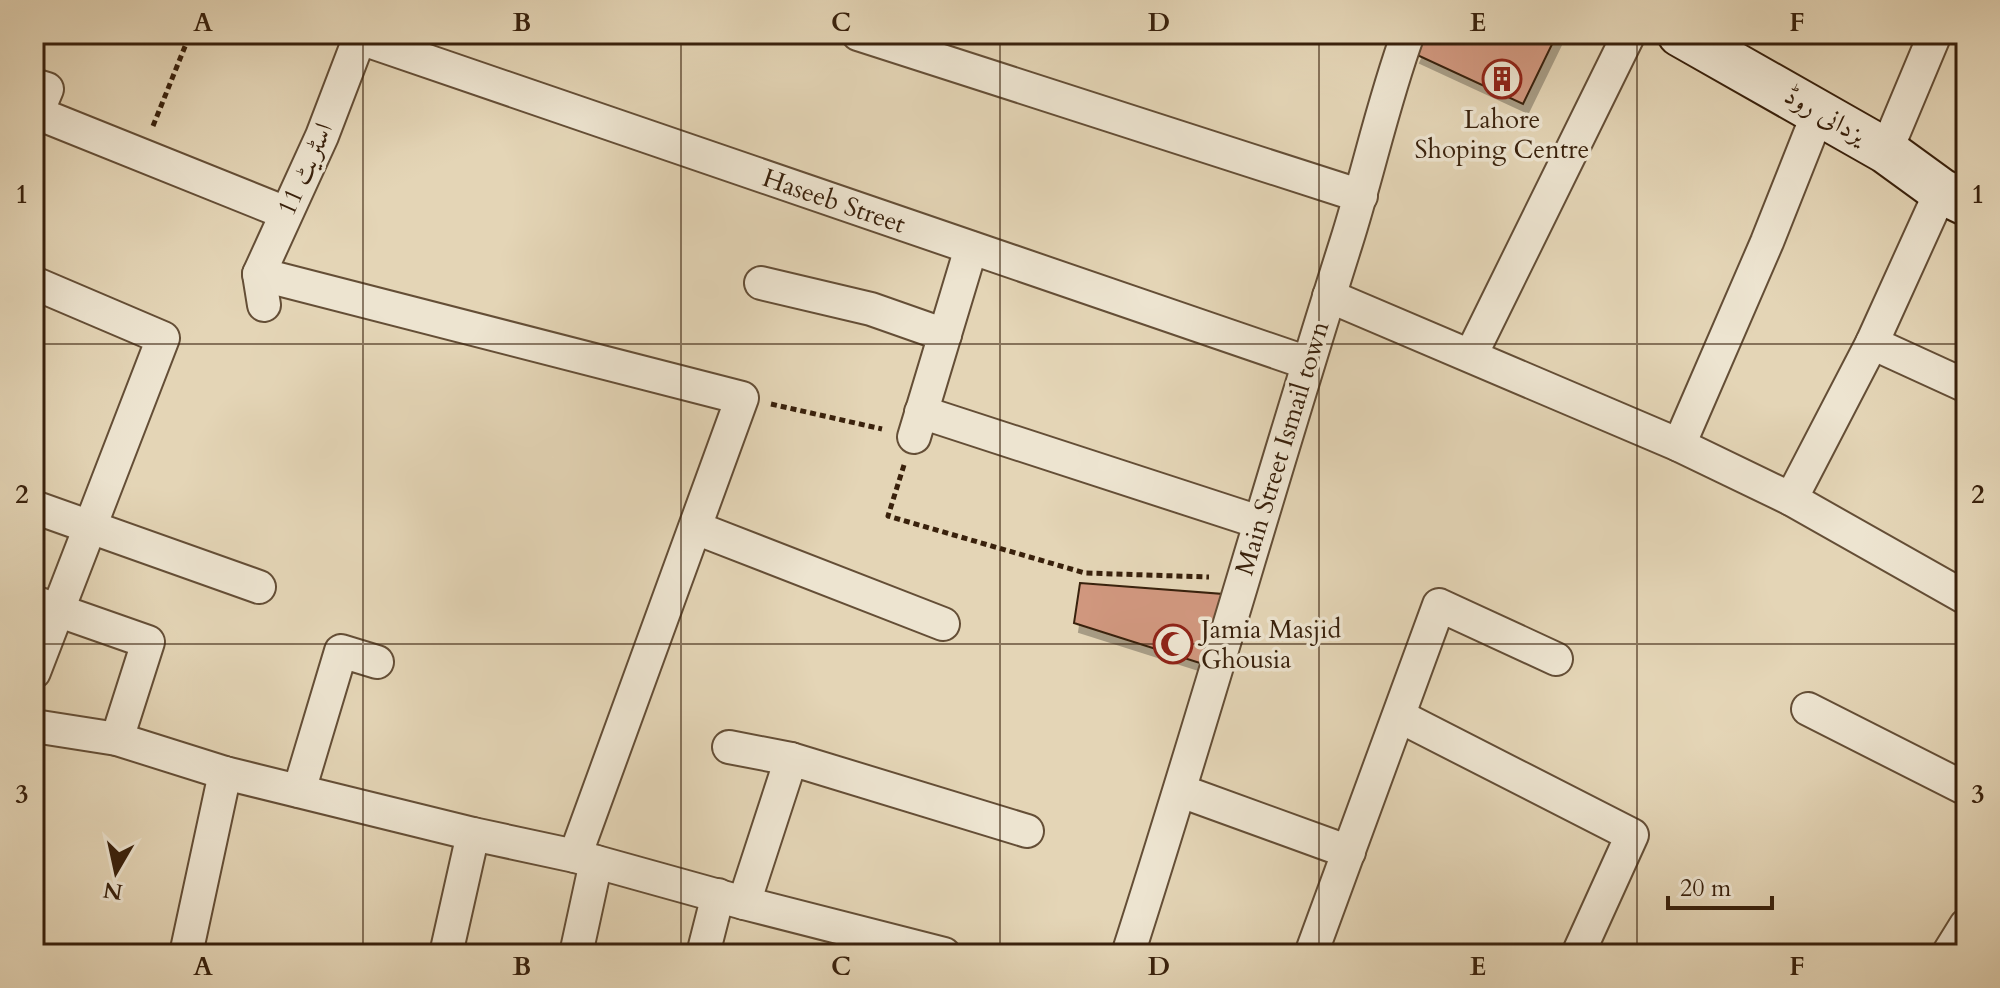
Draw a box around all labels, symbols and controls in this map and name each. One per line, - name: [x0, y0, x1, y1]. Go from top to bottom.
- text: A: [193, 5, 213, 40]
- text: B: [513, 5, 531, 40]
- text: C: [831, 5, 851, 40]
- text: D: [1148, 5, 1170, 40]
- text: E: [1470, 5, 1486, 40]
- text: F: [1789, 5, 1805, 40]
- building icon: Lahore Shoping Centre: [1481, 58, 1523, 100]
- street label: یزدانی روڈ: [1778, 78, 1874, 153]
- place label: Lahore Shoping Centre: [1415, 102, 1589, 167]
- street label: اسٹریٹ 11: [269, 117, 341, 221]
- street label: Haseeb Street: [758, 160, 910, 242]
- text: 1: [15, 177, 29, 212]
- text: 1: [1971, 177, 1985, 212]
- street label: Main Street Ismail town: [1227, 316, 1337, 579]
- text: 2: [15, 477, 29, 512]
- text: 2: [1971, 477, 1985, 512]
- place label: Jamia Masjid Ghousia: [1197, 612, 1342, 677]
- mosque icon: Jamia Masjid Ghousia: [1152, 623, 1194, 665]
- text: 3: [15, 777, 29, 812]
- text: 3: [1971, 777, 1985, 812]
- north arrow: [76, 832, 156, 912]
- scale bar: [1668, 860, 1772, 910]
- text: 20 m: [1680, 872, 1732, 905]
- text: N: [101, 874, 125, 907]
- text: A: [193, 949, 213, 984]
- text: B: [513, 949, 531, 984]
- text: C: [831, 949, 851, 984]
- text: D: [1148, 949, 1170, 984]
- text: E: [1470, 949, 1486, 984]
- text: F: [1789, 949, 1805, 984]

